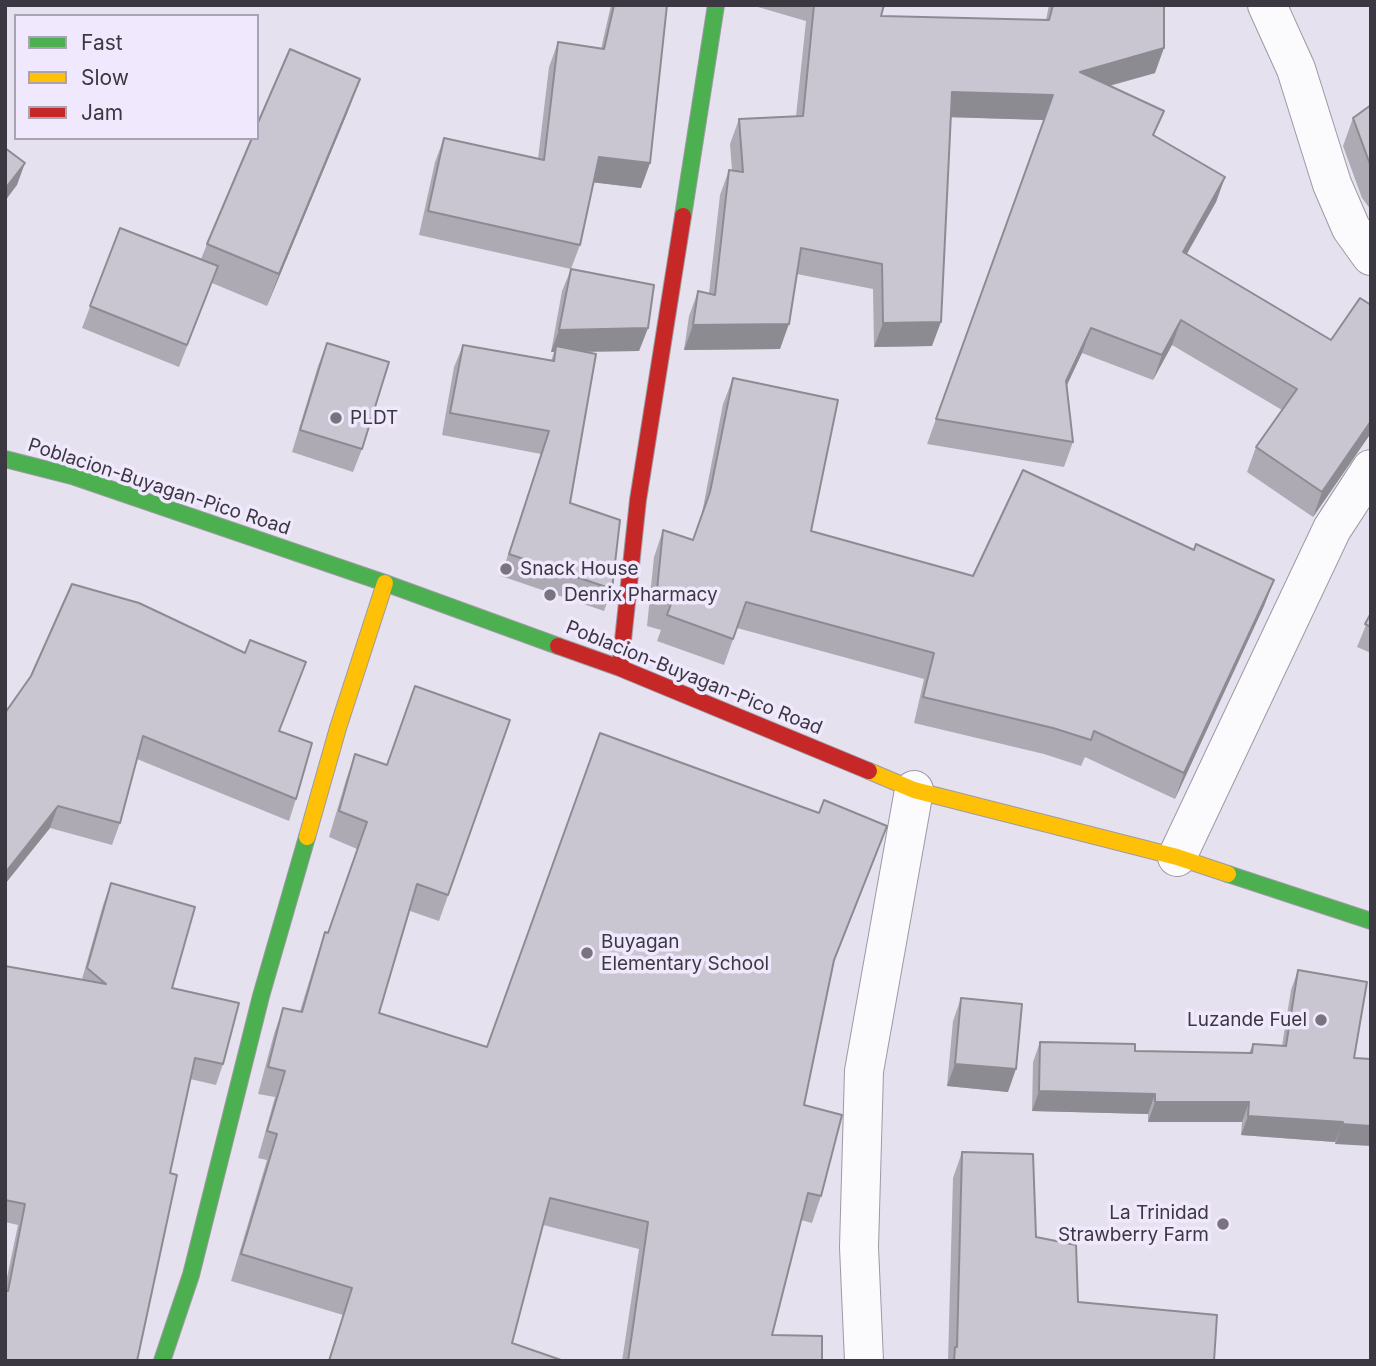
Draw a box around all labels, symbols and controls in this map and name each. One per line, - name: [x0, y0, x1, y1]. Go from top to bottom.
- legend: [14, 14, 259, 140]
- text: Fast: [81, 30, 123, 55]
- text: Slow: [81, 65, 129, 90]
- text: Jam: [81, 100, 123, 125]
- place label: PLDT: [350, 407, 398, 429]
- marker: PLDT: [328, 410, 344, 426]
- street label: Poblacion-Buyagan-Pico Road: [25, 434, 293, 540]
- place label: Snack House: [520, 558, 639, 580]
- marker: Snack House: [498, 561, 514, 577]
- place label: Denrix Pharmacy: [564, 584, 718, 606]
- marker: Denrix Pharmacy: [542, 587, 558, 603]
- street label: Poblacion-Buyagan-Pico Road: [562, 616, 826, 740]
- place label: Buyagan Elementary School: [601, 931, 769, 975]
- marker: Buyagan Elementary School: [579, 945, 595, 961]
- place label: Luzande Fuel: [1187, 1009, 1307, 1031]
- marker: Luzande Fuel: [1313, 1012, 1329, 1028]
- place label: La Trinidad Strawberry Farm: [1058, 1202, 1209, 1246]
- marker: La Trinidad Strawberry Farm: [1215, 1216, 1231, 1232]

